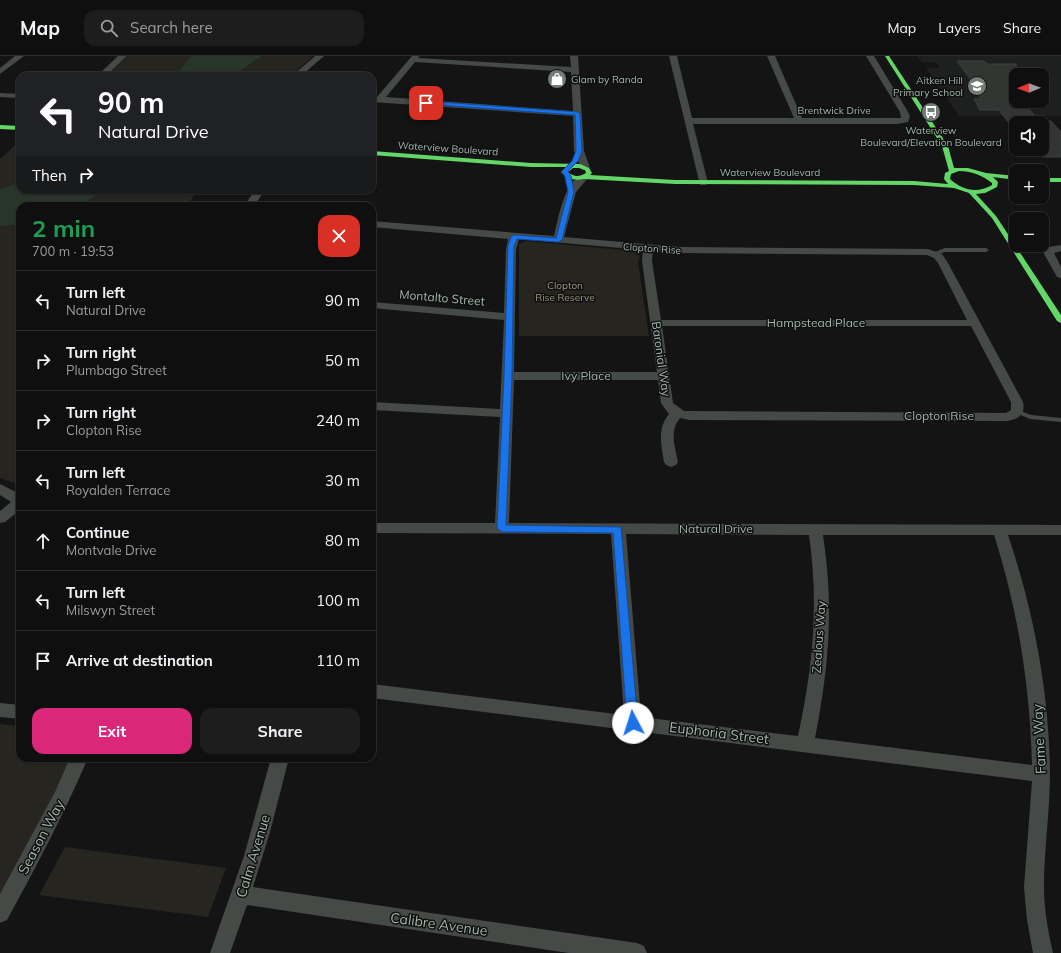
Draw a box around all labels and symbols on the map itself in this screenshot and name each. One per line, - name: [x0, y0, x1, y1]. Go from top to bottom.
- shop icon: Glam by Randa: [546, 68, 568, 90]
- north arrow: [1009, 68, 1049, 108]
- place label: Glam by Randa: [571, 73, 643, 86]
- place label: Aitken Hill Primary School: [893, 74, 963, 99]
- school or university icon: Aitken Hill Primary School: [966, 75, 988, 97]
- pin: [409, 86, 443, 120]
- bus stop icon: Waterview Boulevard/Elevation Boulevard: [920, 101, 942, 123]
- street label: Brentwick Drive: [797, 104, 871, 117]
- place label: Waterview Boulevard/Elevation Boulevard: [860, 124, 1002, 149]
- street label: Waterview Boulevard: [397, 139, 499, 158]
- street label: Waterview Boulevard: [720, 166, 820, 179]
- street label: Clopton Rise: [622, 240, 681, 257]
- park label: Clopton Rise Reserve: [535, 279, 595, 304]
- street label: Montalto Street: [399, 286, 485, 309]
- street label: Hampstead Place: [767, 315, 865, 330]
- street label: Baronial Way: [649, 320, 674, 398]
- street label: Ivy Place: [561, 368, 611, 383]
- street label: Clopton Rise: [904, 408, 974, 423]
- street label: Natural Drive: [679, 521, 753, 536]
- street label: Zealous Way: [808, 600, 829, 674]
- position arrow: [612, 702, 654, 744]
- street label: Fame Way: [1028, 703, 1050, 774]
- street label: Euphoria Street: [668, 718, 770, 748]
- street label: Season Way: [14, 796, 68, 877]
- street label: Calm Avenue: [232, 812, 274, 900]
- street label: Calibre Avenue: [389, 908, 489, 940]

